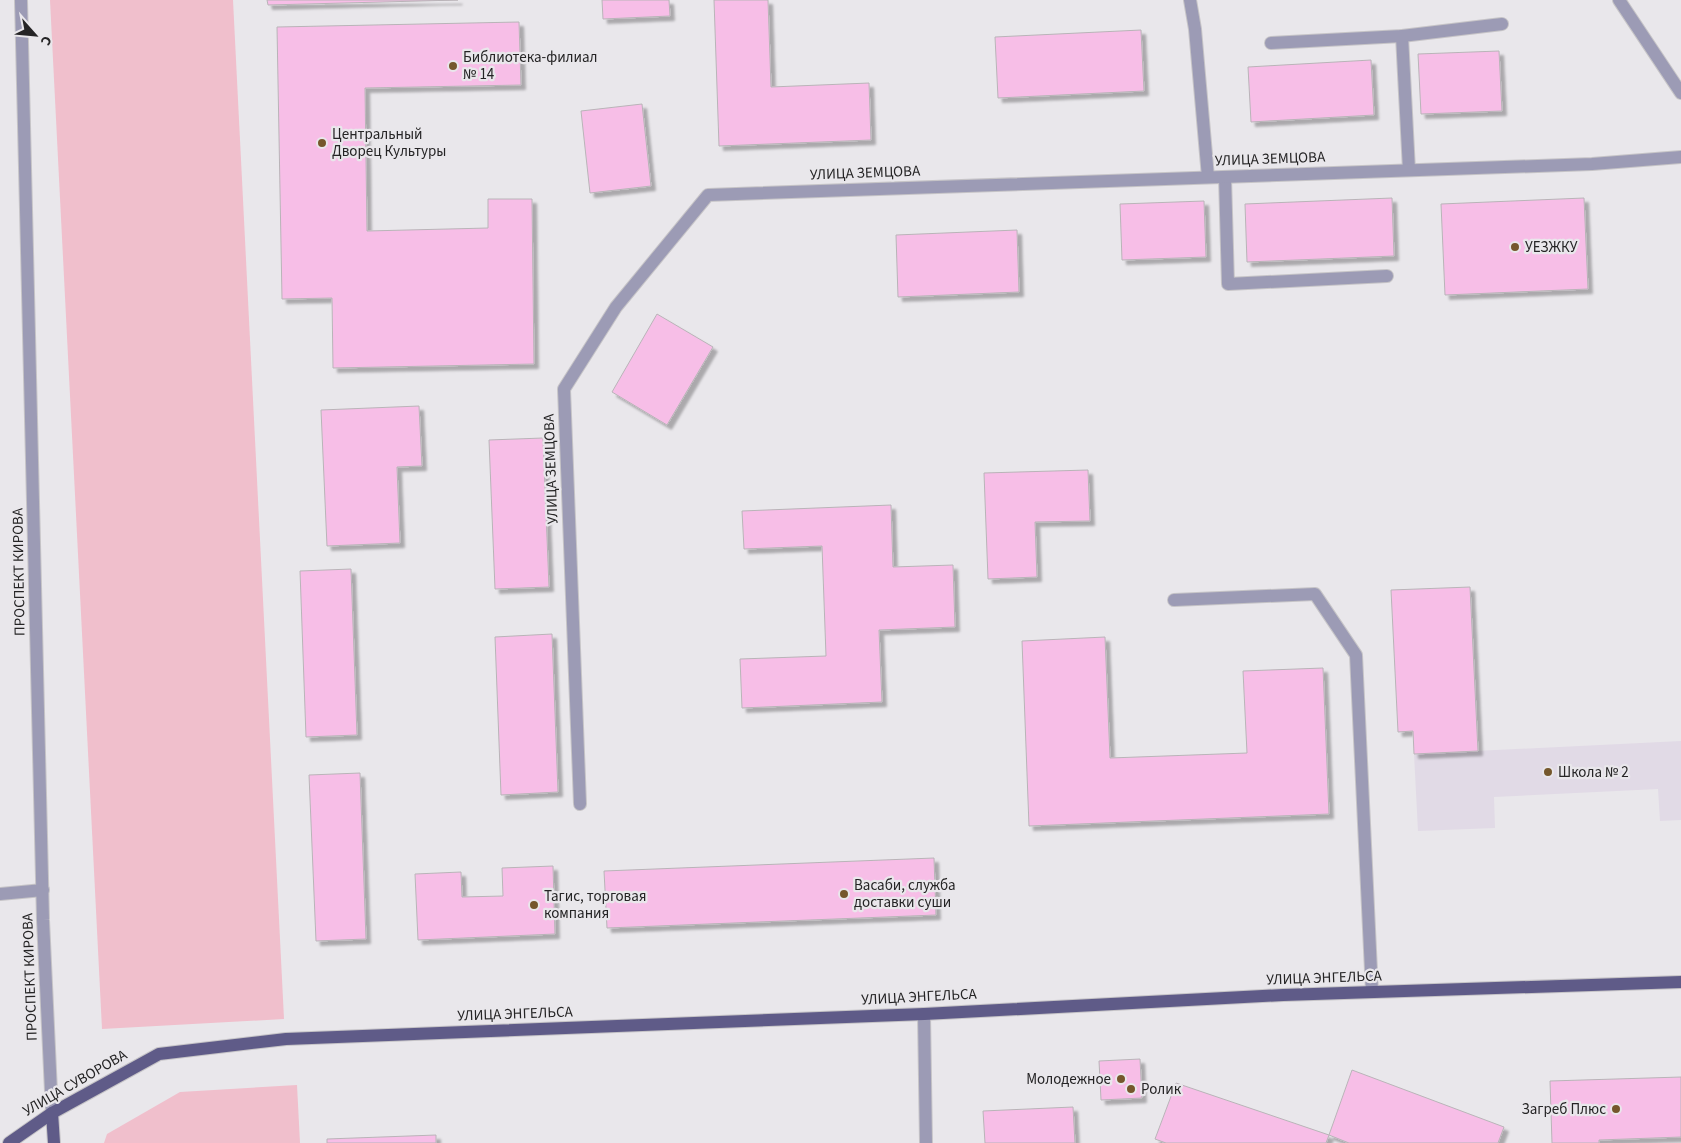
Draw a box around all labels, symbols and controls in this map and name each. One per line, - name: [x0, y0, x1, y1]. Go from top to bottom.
- north arrow: [10, 10, 60, 60]
- text: С: [35, 32, 56, 49]
- place label: Библиотека-филиал № 14: [463, 47, 598, 85]
- marker: Библиотека-филиал № 14: [447, 60, 459, 72]
- place label: Центральный Дворец Культуры: [332, 124, 446, 162]
- marker: Центральный Дворец Культуры: [316, 137, 328, 149]
- street label: УЛИЦА ЗЕМЦОВА: [1214, 147, 1326, 171]
- street label: УЛИЦА ЗЕМЦОВА: [809, 161, 921, 185]
- place label: УЕЗЖКУ: [1525, 237, 1578, 258]
- marker: УЕЗЖКУ: [1509, 241, 1521, 253]
- street label: УЛИЦА ЗЕМЦОВА: [539, 413, 563, 525]
- street label: ПРОСПЕКТ КИРОВА: [7, 507, 31, 636]
- place label: Школа № 2: [1558, 762, 1629, 783]
- marker: Школа № 2: [1542, 766, 1554, 778]
- place label: Васаби, служба доставки суши: [854, 875, 956, 913]
- place label: Тагис, торговая компания: [544, 886, 646, 924]
- marker: Васаби, служба доставки суши: [838, 888, 850, 900]
- marker: Тагис, торговая компания: [528, 899, 540, 911]
- street label: ПРОСПЕКТ КИРОВА: [17, 912, 43, 1041]
- street label: УЛИЦА ЭНГЕЛЬСА: [1266, 965, 1383, 991]
- street label: УЛИЦА ЭНГЕЛЬСА: [861, 983, 978, 1011]
- street label: УЛИЦА ЭНГЕЛЬСА: [457, 1001, 574, 1027]
- street label: УЛИЦА СУВОРОВА: [19, 1044, 132, 1121]
- place label: Молодежное: [1026, 1069, 1111, 1090]
- marker: Молодежное: [1115, 1073, 1127, 1085]
- place label: Ролик: [1141, 1079, 1182, 1100]
- marker: Ролик: [1125, 1083, 1137, 1095]
- place label: Загреб Плюс: [1522, 1099, 1606, 1120]
- marker: Загреб Плюс: [1610, 1103, 1622, 1115]

